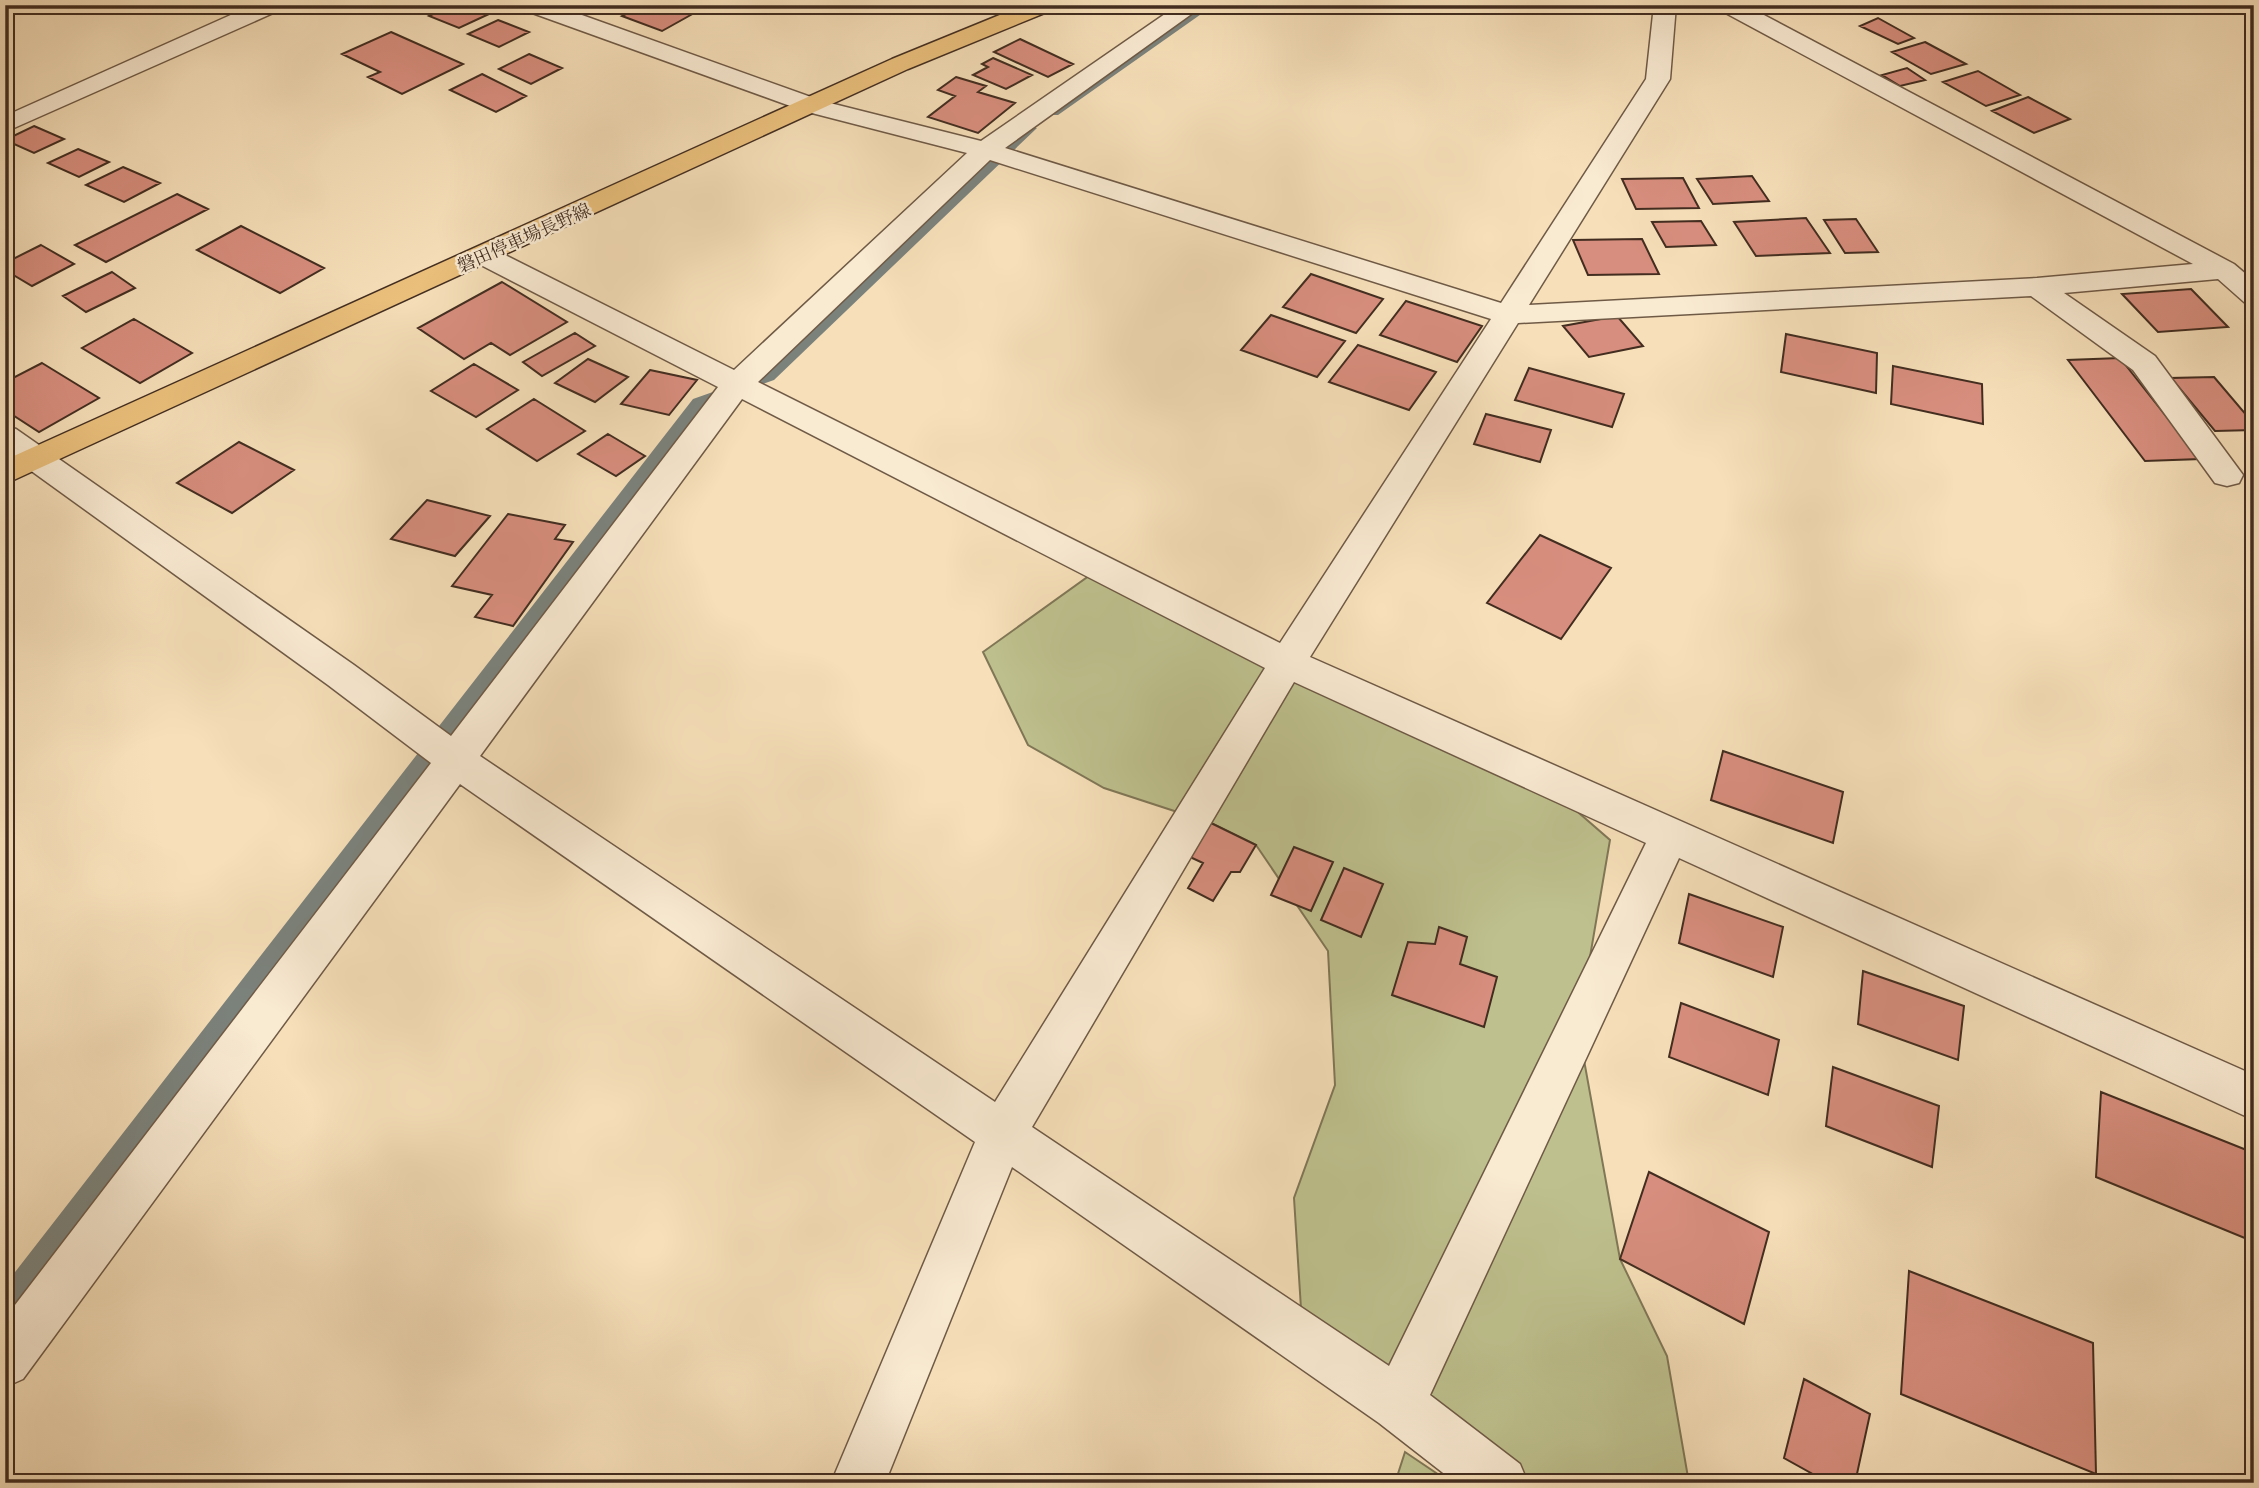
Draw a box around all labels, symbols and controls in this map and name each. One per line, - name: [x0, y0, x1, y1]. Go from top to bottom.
- street label: 磐田停車場長野線: [453, 198, 595, 278]

